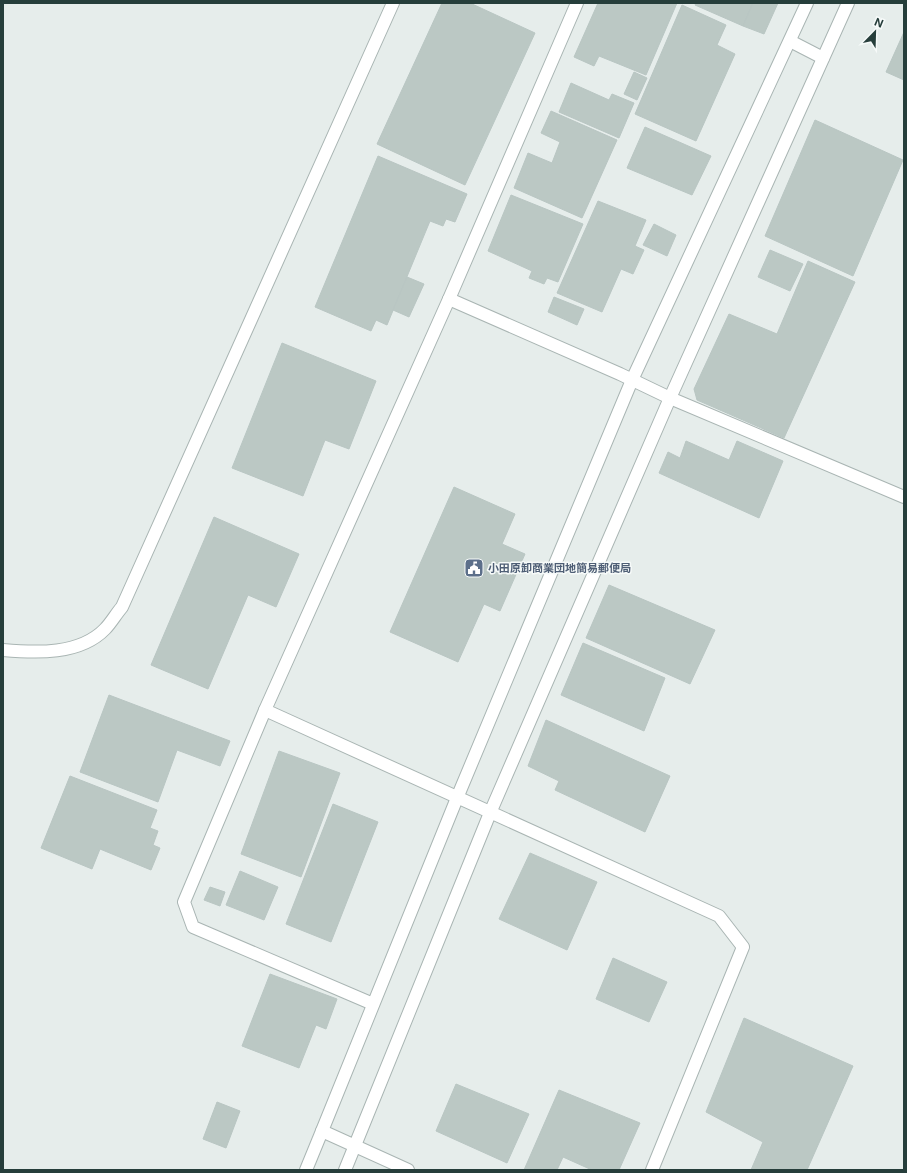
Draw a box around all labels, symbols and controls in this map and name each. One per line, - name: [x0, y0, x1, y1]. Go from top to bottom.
- north arrow: [855, 12, 895, 52]
- text: N: [872, 15, 886, 31]
- public building icon: 小田原卸商業団地簡易郵便局: [463, 557, 485, 579]
- place label: 小田原卸商業団地簡易郵便局: [488, 561, 631, 575]

